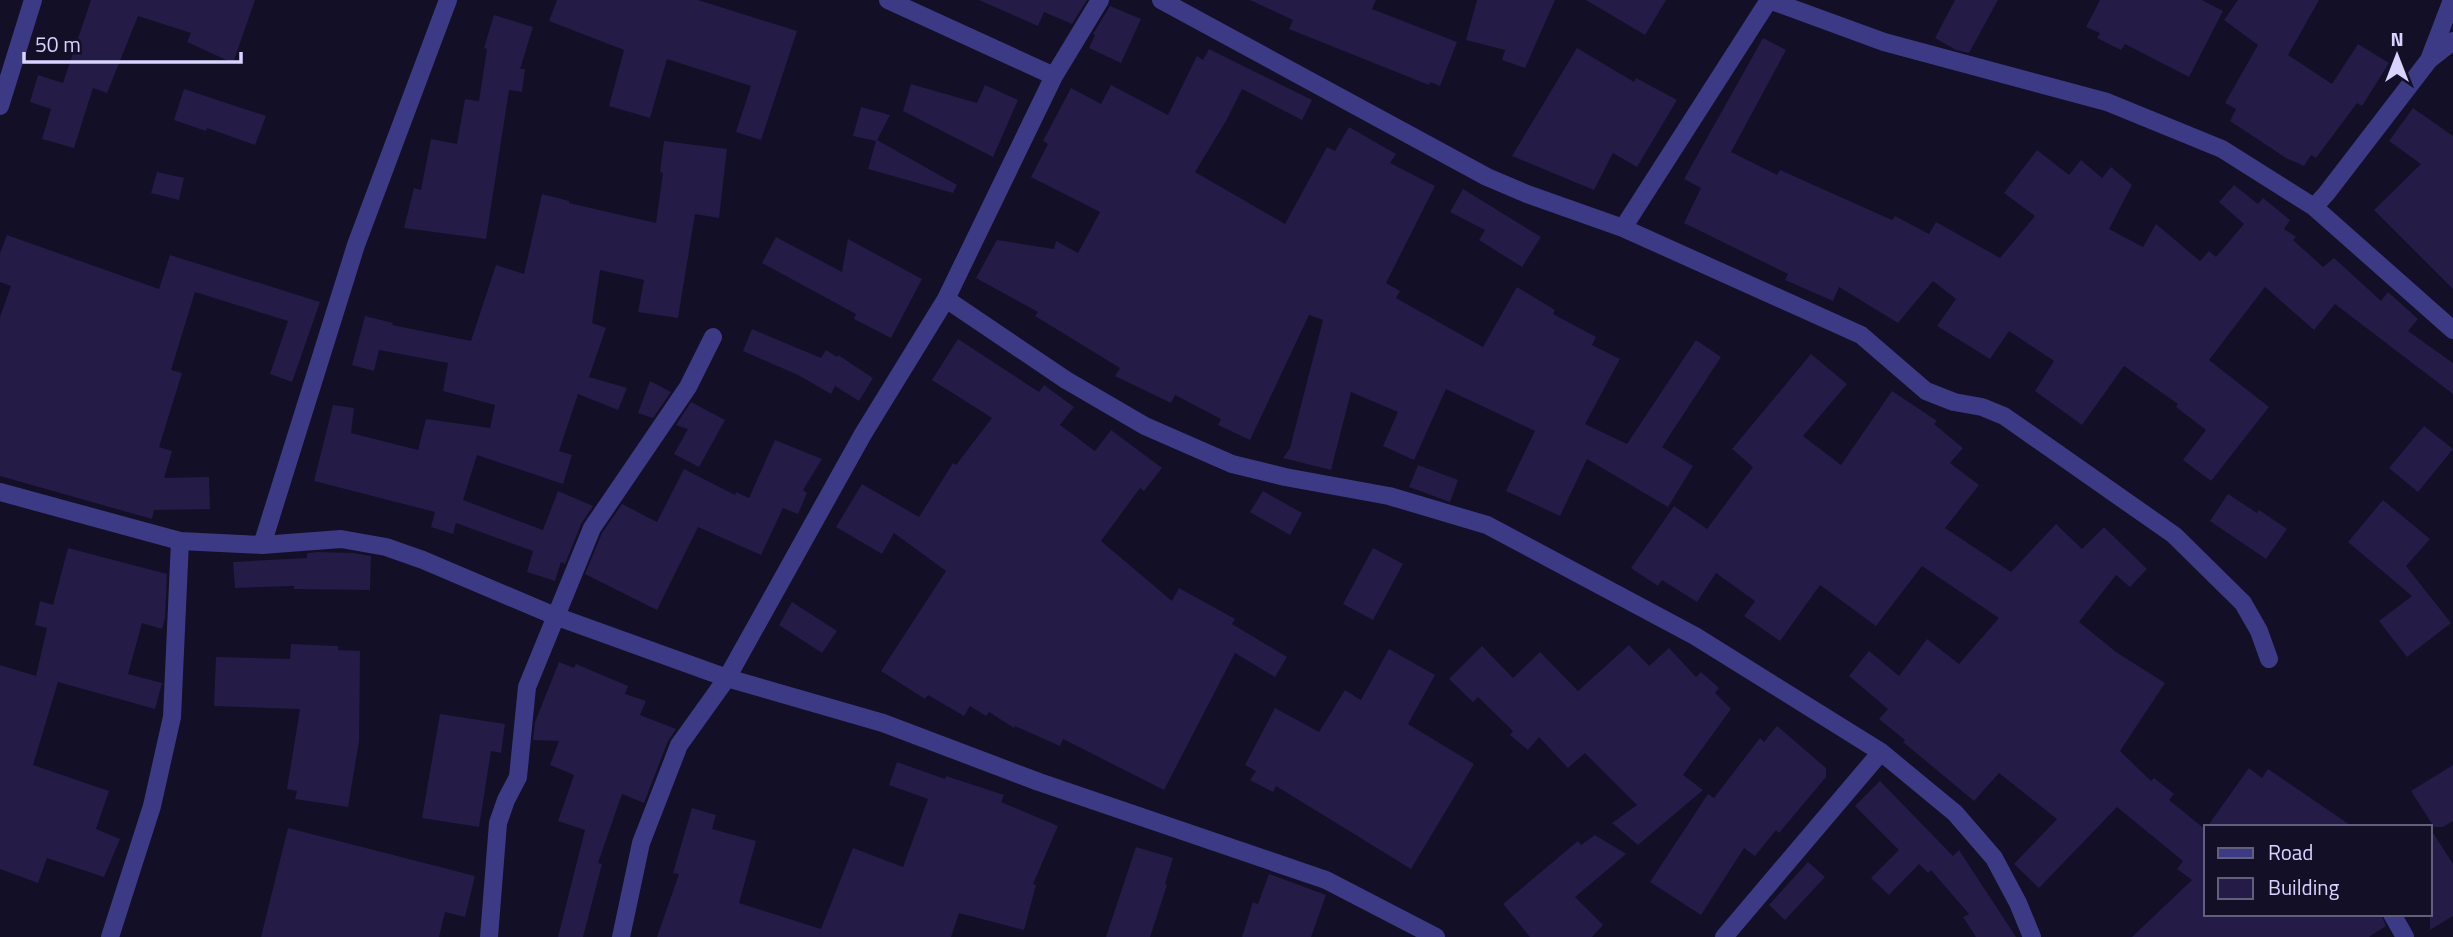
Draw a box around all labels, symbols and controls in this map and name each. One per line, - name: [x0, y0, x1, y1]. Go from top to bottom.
- scale bar: [24, 21, 242, 65]
- north arrow: [2362, 21, 2432, 91]
- text: N: [2390, 24, 2404, 53]
- text: 50 m: [35, 28, 81, 60]
- legend: [2204, 825, 2432, 916]
- text: Road: [2268, 836, 2313, 868]
- text: Building: [2268, 871, 2340, 903]

